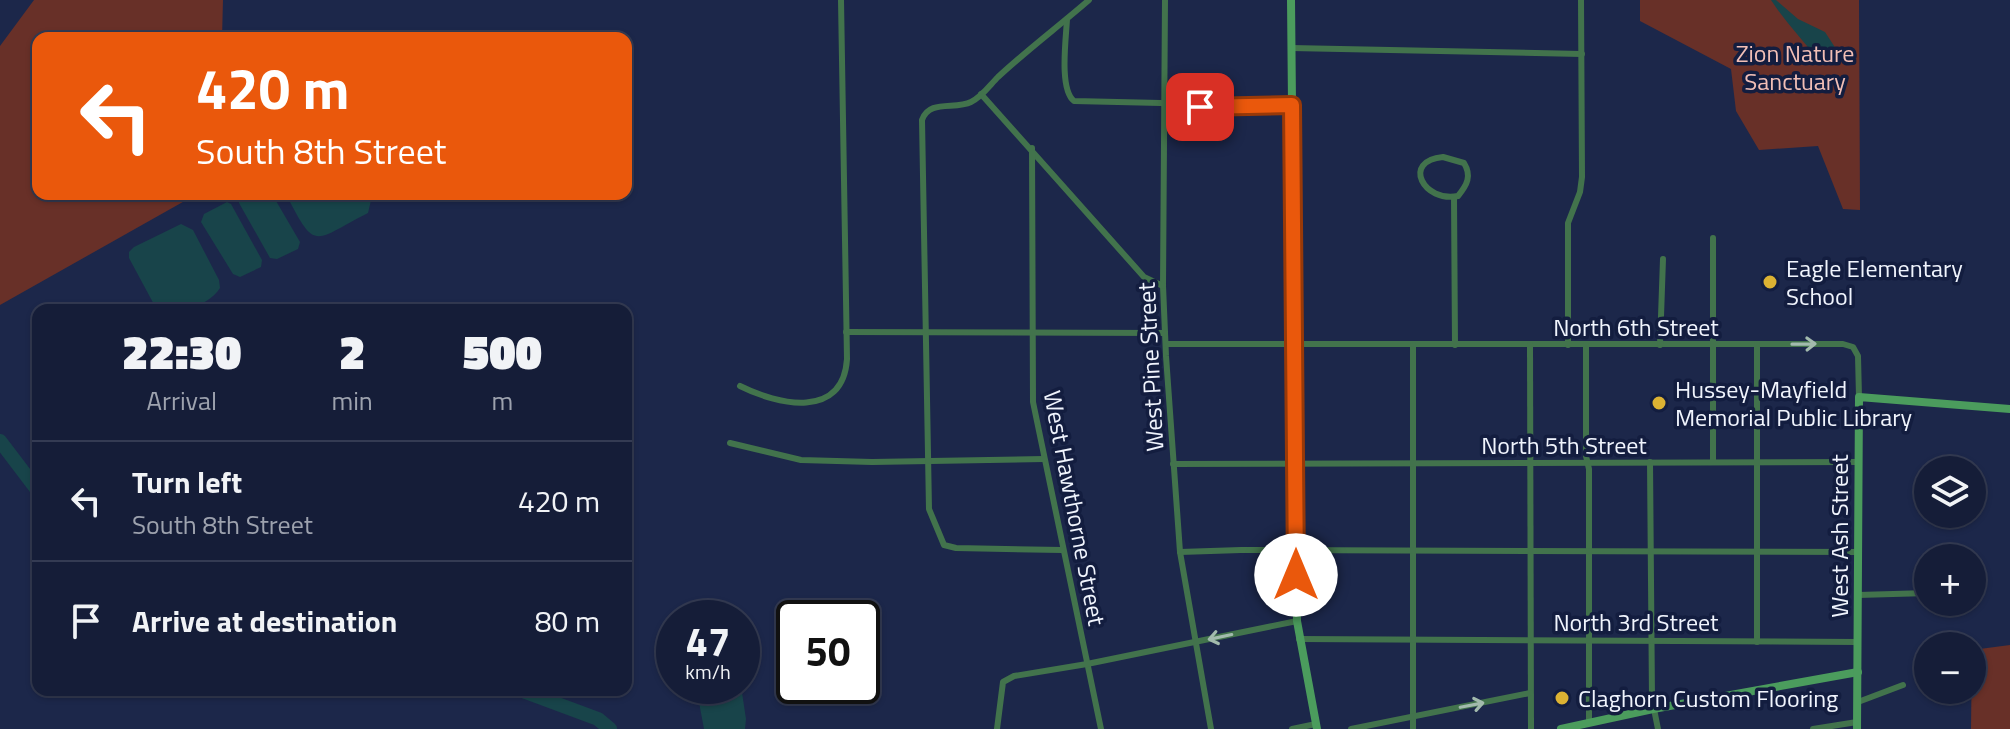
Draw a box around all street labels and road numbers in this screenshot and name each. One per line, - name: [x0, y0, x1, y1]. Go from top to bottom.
- street label: West Pine Street: [1128, 281, 1172, 453]
- street label: North 6th Street: [1553, 309, 1719, 345]
- street label: West Hawthorne Street: [1035, 387, 1116, 629]
- street label: North 5th Street: [1481, 427, 1647, 463]
- street label: West Ash Street: [1821, 454, 1857, 618]
- street label: North 3rd Street: [1554, 604, 1719, 640]

